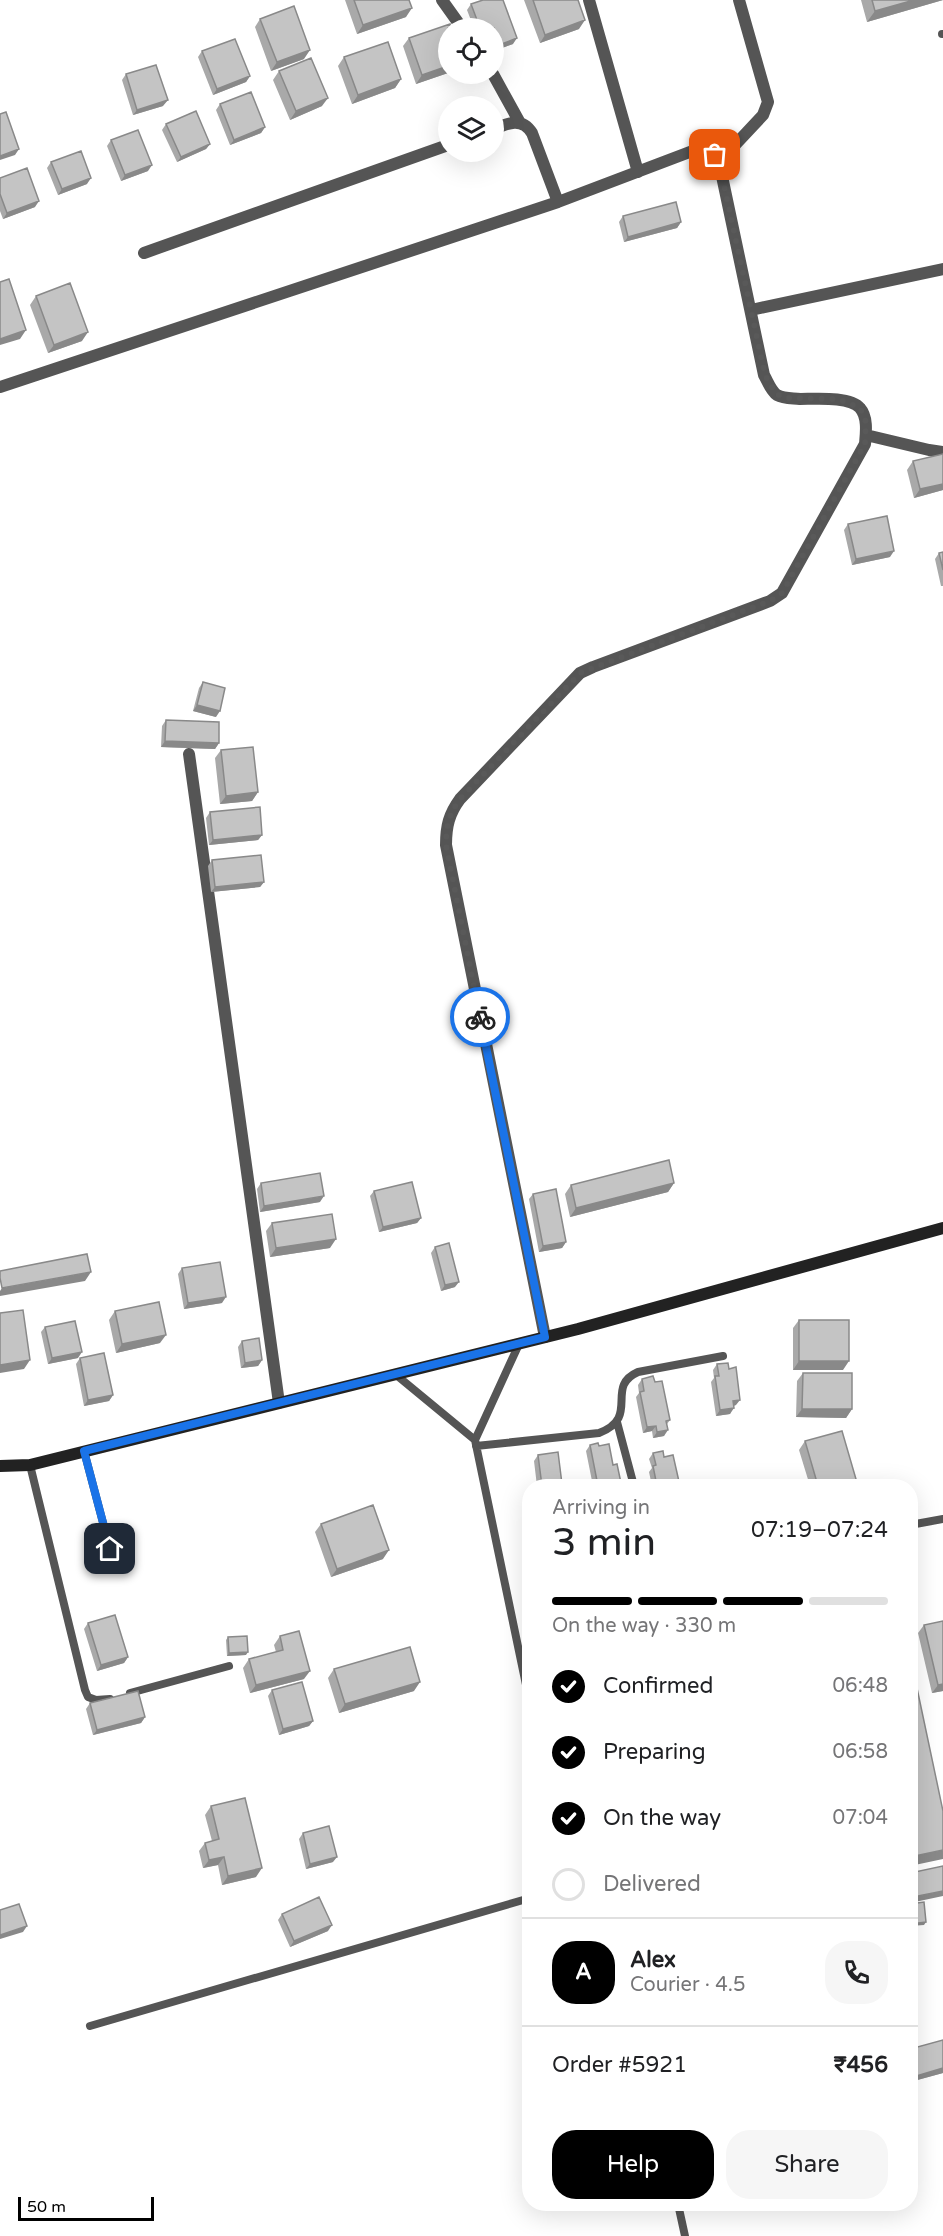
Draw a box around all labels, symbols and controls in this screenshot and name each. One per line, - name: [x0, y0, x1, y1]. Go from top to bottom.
- map controls: [438, 18, 504, 162]
- button: locate: [438, 18, 504, 84]
- button: layers: [438, 96, 504, 162]
- pin: [689, 129, 740, 180]
- icon: bag: [698, 138, 731, 171]
- courier: [450, 987, 510, 1047]
- icon: bike: [464, 1001, 497, 1034]
- text: Arriving in: [552, 1496, 650, 1520]
- text: 07:19–07:24: [751, 1517, 888, 1543]
- text: 3 min: [552, 1519, 656, 1566]
- pin: [84, 1523, 135, 1574]
- icon: home: [93, 1532, 126, 1565]
- text: On the way · 330 m: [552, 1614, 736, 1638]
- icon: check: [552, 1670, 585, 1703]
- text: Confirmed: [603, 1673, 713, 1699]
- text: 06:48: [833, 1674, 888, 1698]
- icon: check: [552, 1736, 585, 1769]
- text: Preparing: [603, 1739, 706, 1765]
- text: 06:58: [833, 1740, 888, 1764]
- icon: check: [552, 1802, 585, 1835]
- text: On the way: [603, 1805, 721, 1831]
- text: 07:04: [833, 1806, 888, 1830]
- text: Delivered: [603, 1871, 701, 1897]
- button: phone: [825, 1941, 888, 2004]
- text: Alex: [630, 1947, 676, 1973]
- text: A: [575, 1959, 592, 1985]
- text: Courier · 4.5: [630, 1973, 745, 1997]
- text: Order #5921: [552, 2052, 687, 2078]
- text: ₹456: [834, 2052, 888, 2078]
- button: Help: [552, 2130, 714, 2199]
- button: Share: [726, 2130, 888, 2199]
- scale bar: [18, 2194, 154, 2222]
- text: 50 m: [27, 2197, 66, 2217]

